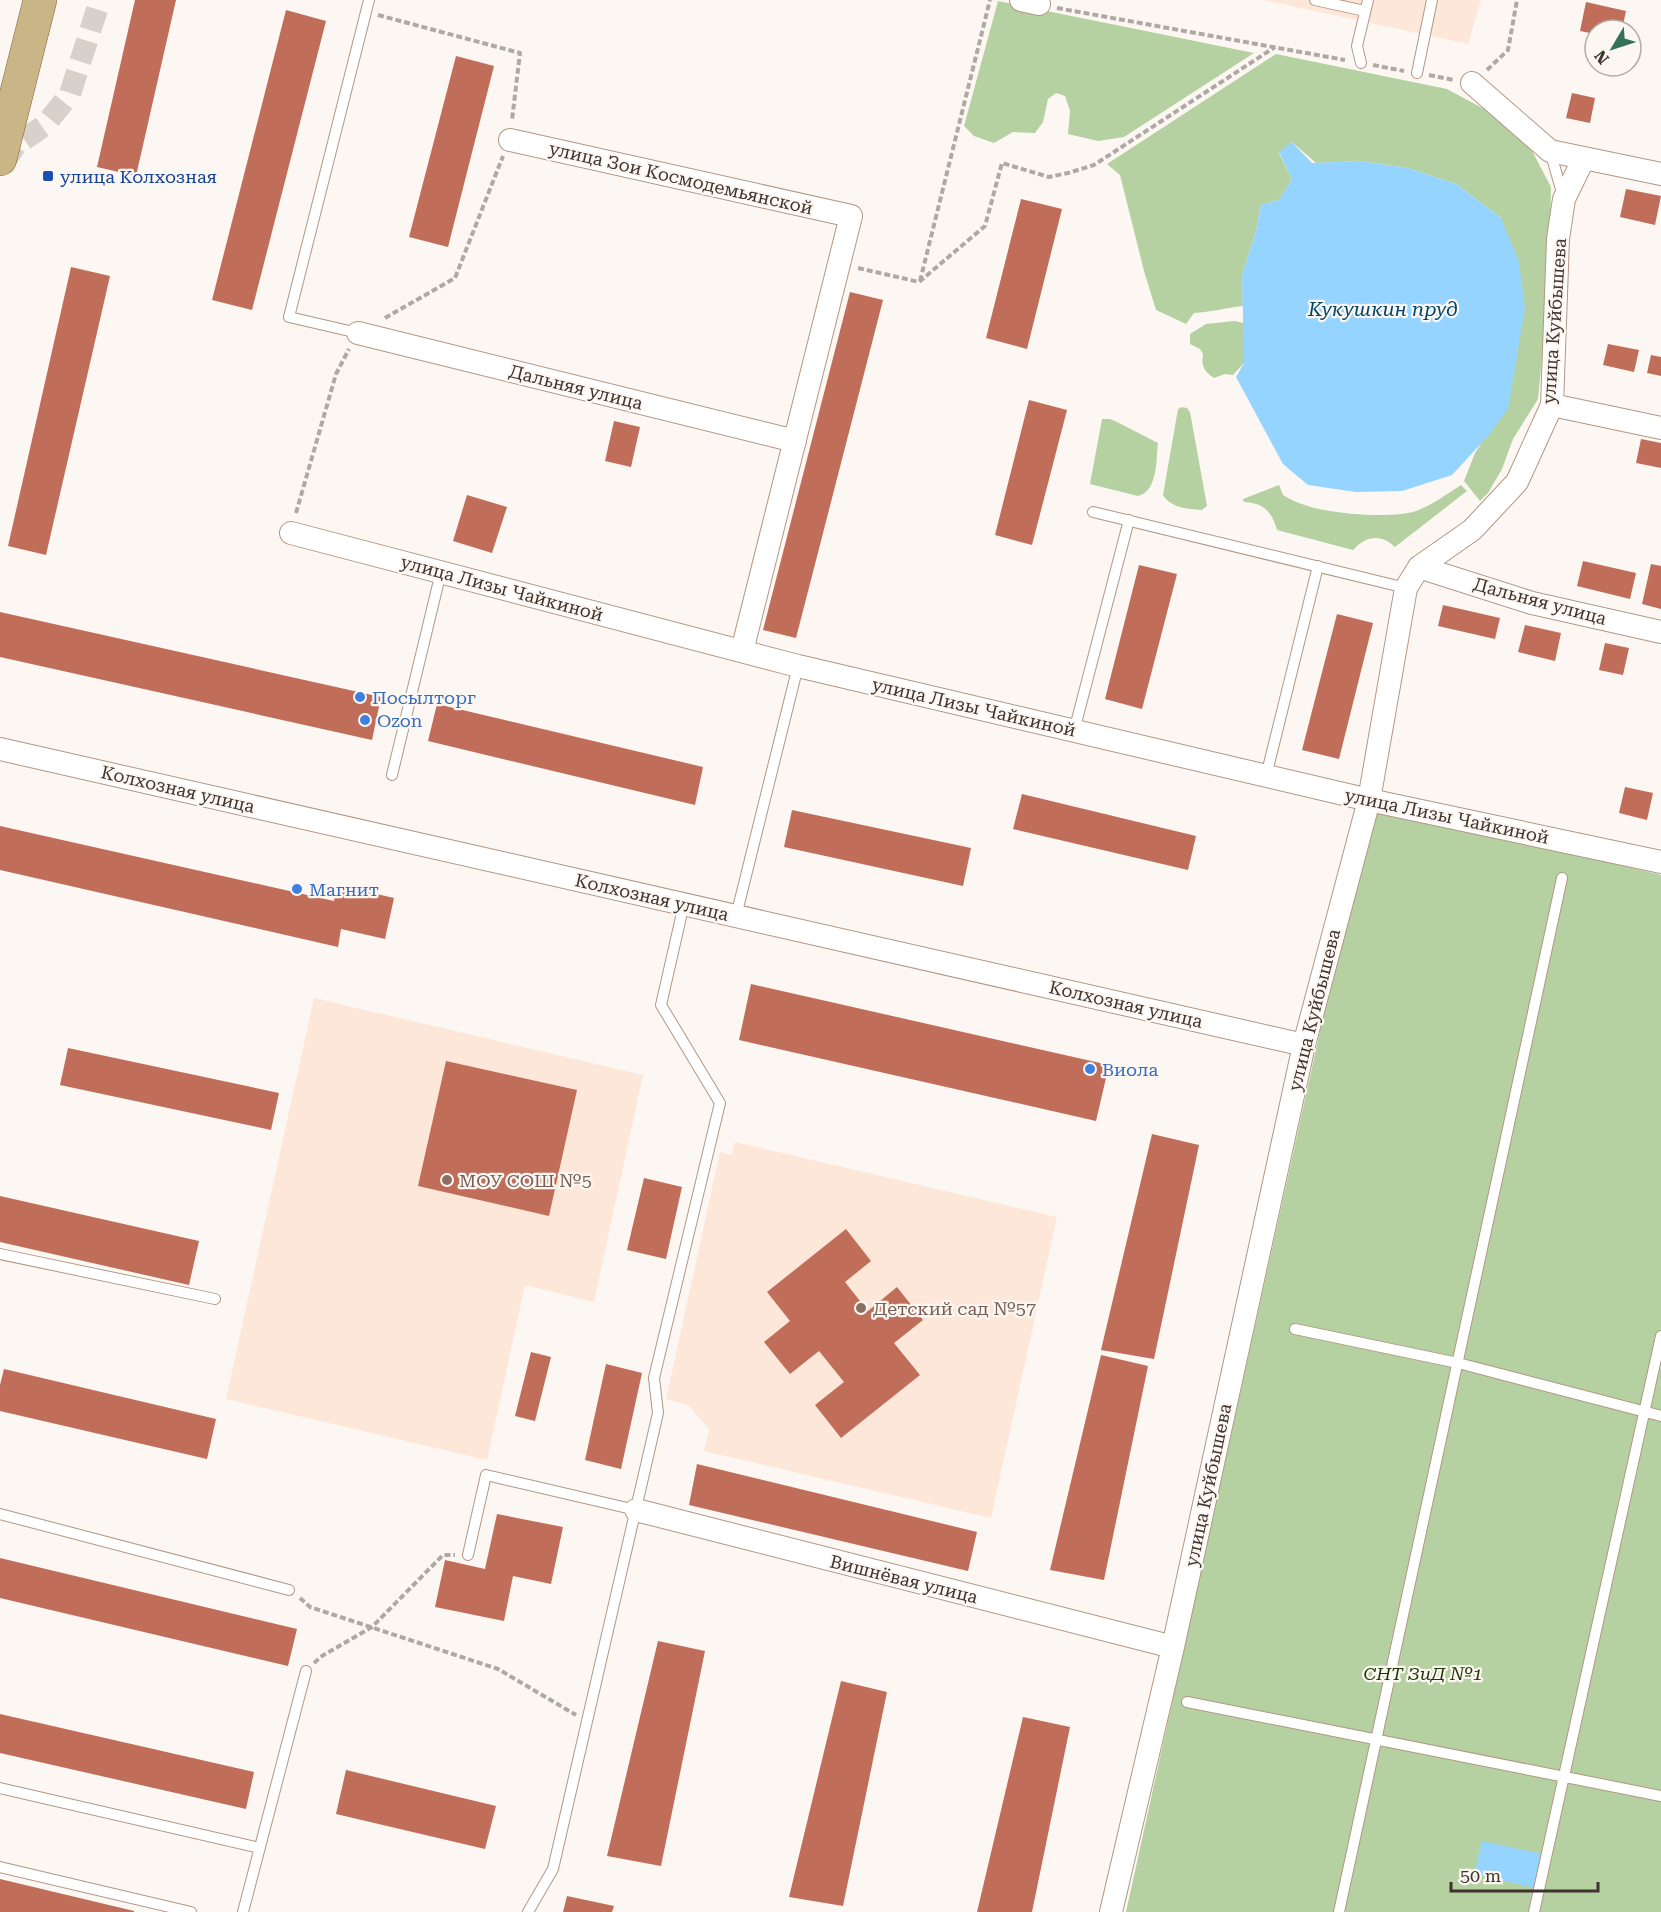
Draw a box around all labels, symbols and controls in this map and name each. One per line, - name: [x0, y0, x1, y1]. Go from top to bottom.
- north arrow: [1583, 18, 1643, 78]
- text: N: [1590, 46, 1613, 68]
- street label: улица Зои Космодемьянской: [547, 137, 815, 219]
- place label: улица Колхозная: [60, 166, 217, 187]
- marker: улица Колхозная: [41, 169, 55, 183]
- street label: улица Куйбышева: [1538, 237, 1570, 405]
- water label: Кукушкин пруд: [1307, 297, 1458, 321]
- street label: Дальняя улица: [507, 360, 645, 414]
- street label: улица Лизы Чайкиной: [399, 551, 605, 625]
- street label: Дальняя улица: [1471, 573, 1609, 629]
- street label: улица Лизы Чайкиной: [870, 673, 1078, 741]
- place label: Посылторг: [372, 687, 476, 708]
- marker: Посылторг: [353, 690, 367, 704]
- place label: Ozon: [377, 710, 423, 731]
- marker: Ozon: [358, 713, 372, 727]
- street label: Колхозная улица: [99, 761, 257, 817]
- street label: улица Лизы Чайкиной: [1343, 784, 1551, 848]
- street label: Колхозная улица: [573, 869, 731, 925]
- place label: Магнит: [309, 879, 379, 900]
- marker: Магнит: [290, 882, 304, 896]
- street label: улица Куйбышева: [1284, 927, 1344, 1093]
- street label: Колхозная улица: [1047, 976, 1205, 1032]
- place label: Виола: [1102, 1059, 1159, 1080]
- marker: Виола: [1083, 1062, 1097, 1076]
- place label: МОУ СОШ №5: [459, 1170, 592, 1191]
- marker: МОУ СОШ №5: [440, 1173, 454, 1187]
- place label: Детский сад №57: [873, 1298, 1036, 1319]
- marker: Детский сад №57: [854, 1301, 868, 1315]
- street label: улица Куйбышева: [1180, 1401, 1236, 1568]
- street label: Вишнёвая улица: [828, 1550, 980, 1608]
- park label: СНТ ЗиД №1: [1363, 1663, 1483, 1684]
- scale bar: [1451, 1855, 1598, 1893]
- text: 50 m: [1460, 1865, 1501, 1886]

